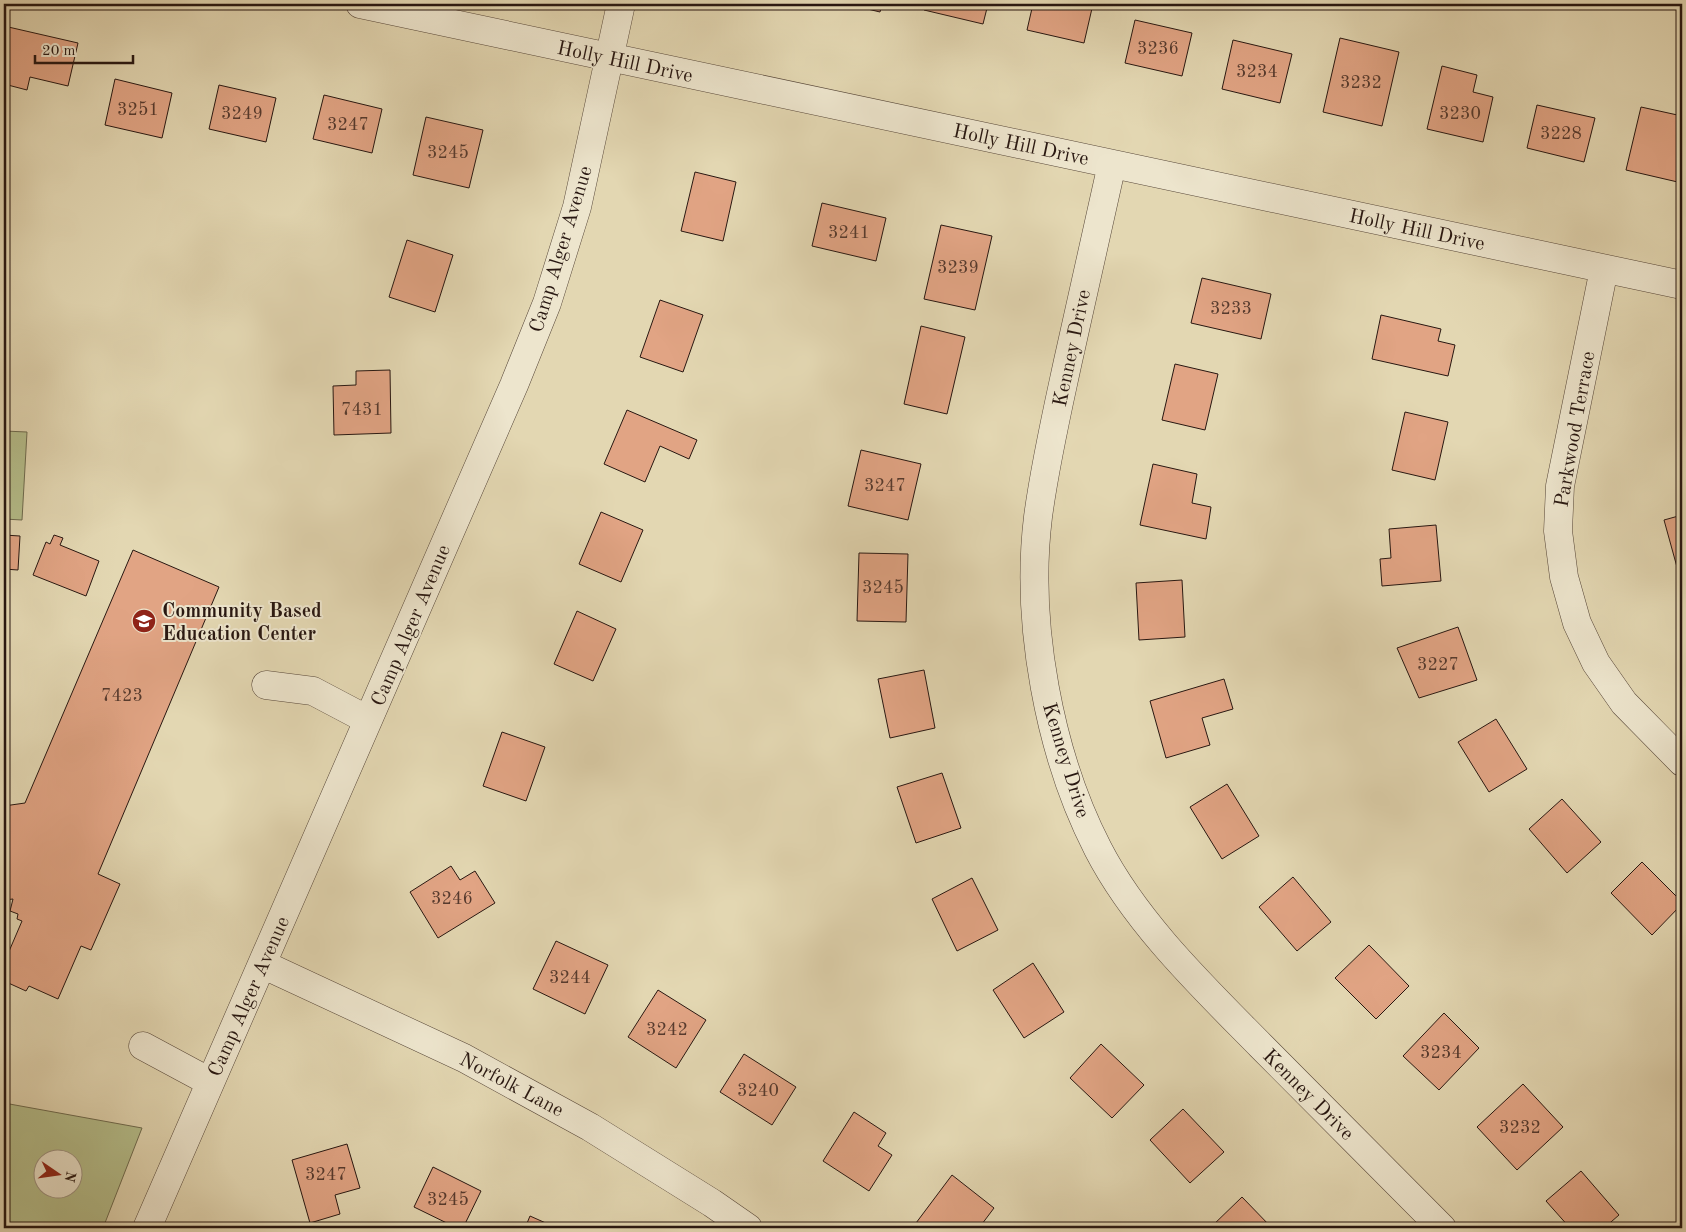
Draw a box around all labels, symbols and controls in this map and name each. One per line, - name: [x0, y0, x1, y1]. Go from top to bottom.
- scale bar: [35, 32, 132, 64]
- street label: Holly Hill Drive: [555, 39, 694, 87]
- house number: 3236: [1137, 40, 1179, 58]
- text: 20 m: [42, 44, 76, 59]
- house number: 3234: [1236, 63, 1278, 81]
- house number: 3232: [1340, 74, 1382, 92]
- house number: 3251: [117, 101, 159, 119]
- house number: 3249: [221, 105, 263, 123]
- house number: 3230: [1439, 105, 1481, 123]
- house number: 3247: [327, 116, 369, 134]
- street label: Holly Hill Drive: [951, 122, 1090, 170]
- house number: 3228: [1540, 125, 1582, 143]
- house number: 3245: [427, 144, 469, 162]
- street label: Camp Alger Avenue: [527, 164, 597, 335]
- street label: Holly Hill Drive: [1347, 207, 1486, 255]
- house number: 3241: [828, 224, 870, 242]
- house number: 3239: [937, 259, 979, 277]
- street label: Kenney Drive: [1051, 288, 1095, 409]
- house number: 3233: [1210, 300, 1252, 318]
- street label: Parkwood Terrace: [1552, 350, 1600, 509]
- house number: 7431: [341, 401, 383, 419]
- house number: 3247: [864, 477, 906, 495]
- street label: Camp Alger Avenue: [369, 542, 455, 709]
- house number: 3245: [862, 579, 904, 597]
- place label: Community Based Education Center: [162, 602, 322, 645]
- school or university icon: Community Based Education Center: [131, 608, 157, 634]
- house number: 3227: [1417, 656, 1459, 674]
- house number: 7423: [101, 687, 143, 705]
- street label: Kenney Drive: [1038, 701, 1092, 821]
- house number: 3246: [431, 890, 473, 908]
- street label: Camp Alger Avenue: [205, 914, 294, 1080]
- house number: 3244: [549, 969, 591, 987]
- house number: 3242: [646, 1021, 688, 1039]
- house number: 3234: [1420, 1044, 1462, 1062]
- street label: Kenney Drive: [1258, 1046, 1357, 1145]
- street label: Norfolk Lane: [456, 1050, 566, 1122]
- house number: 3240: [737, 1082, 779, 1100]
- house number: 3232: [1499, 1119, 1541, 1137]
- north arrow: [32, 1150, 82, 1200]
- house number: 3247: [305, 1166, 347, 1184]
- text: N: [62, 1170, 78, 1184]
- house number: 3245: [427, 1191, 469, 1209]

